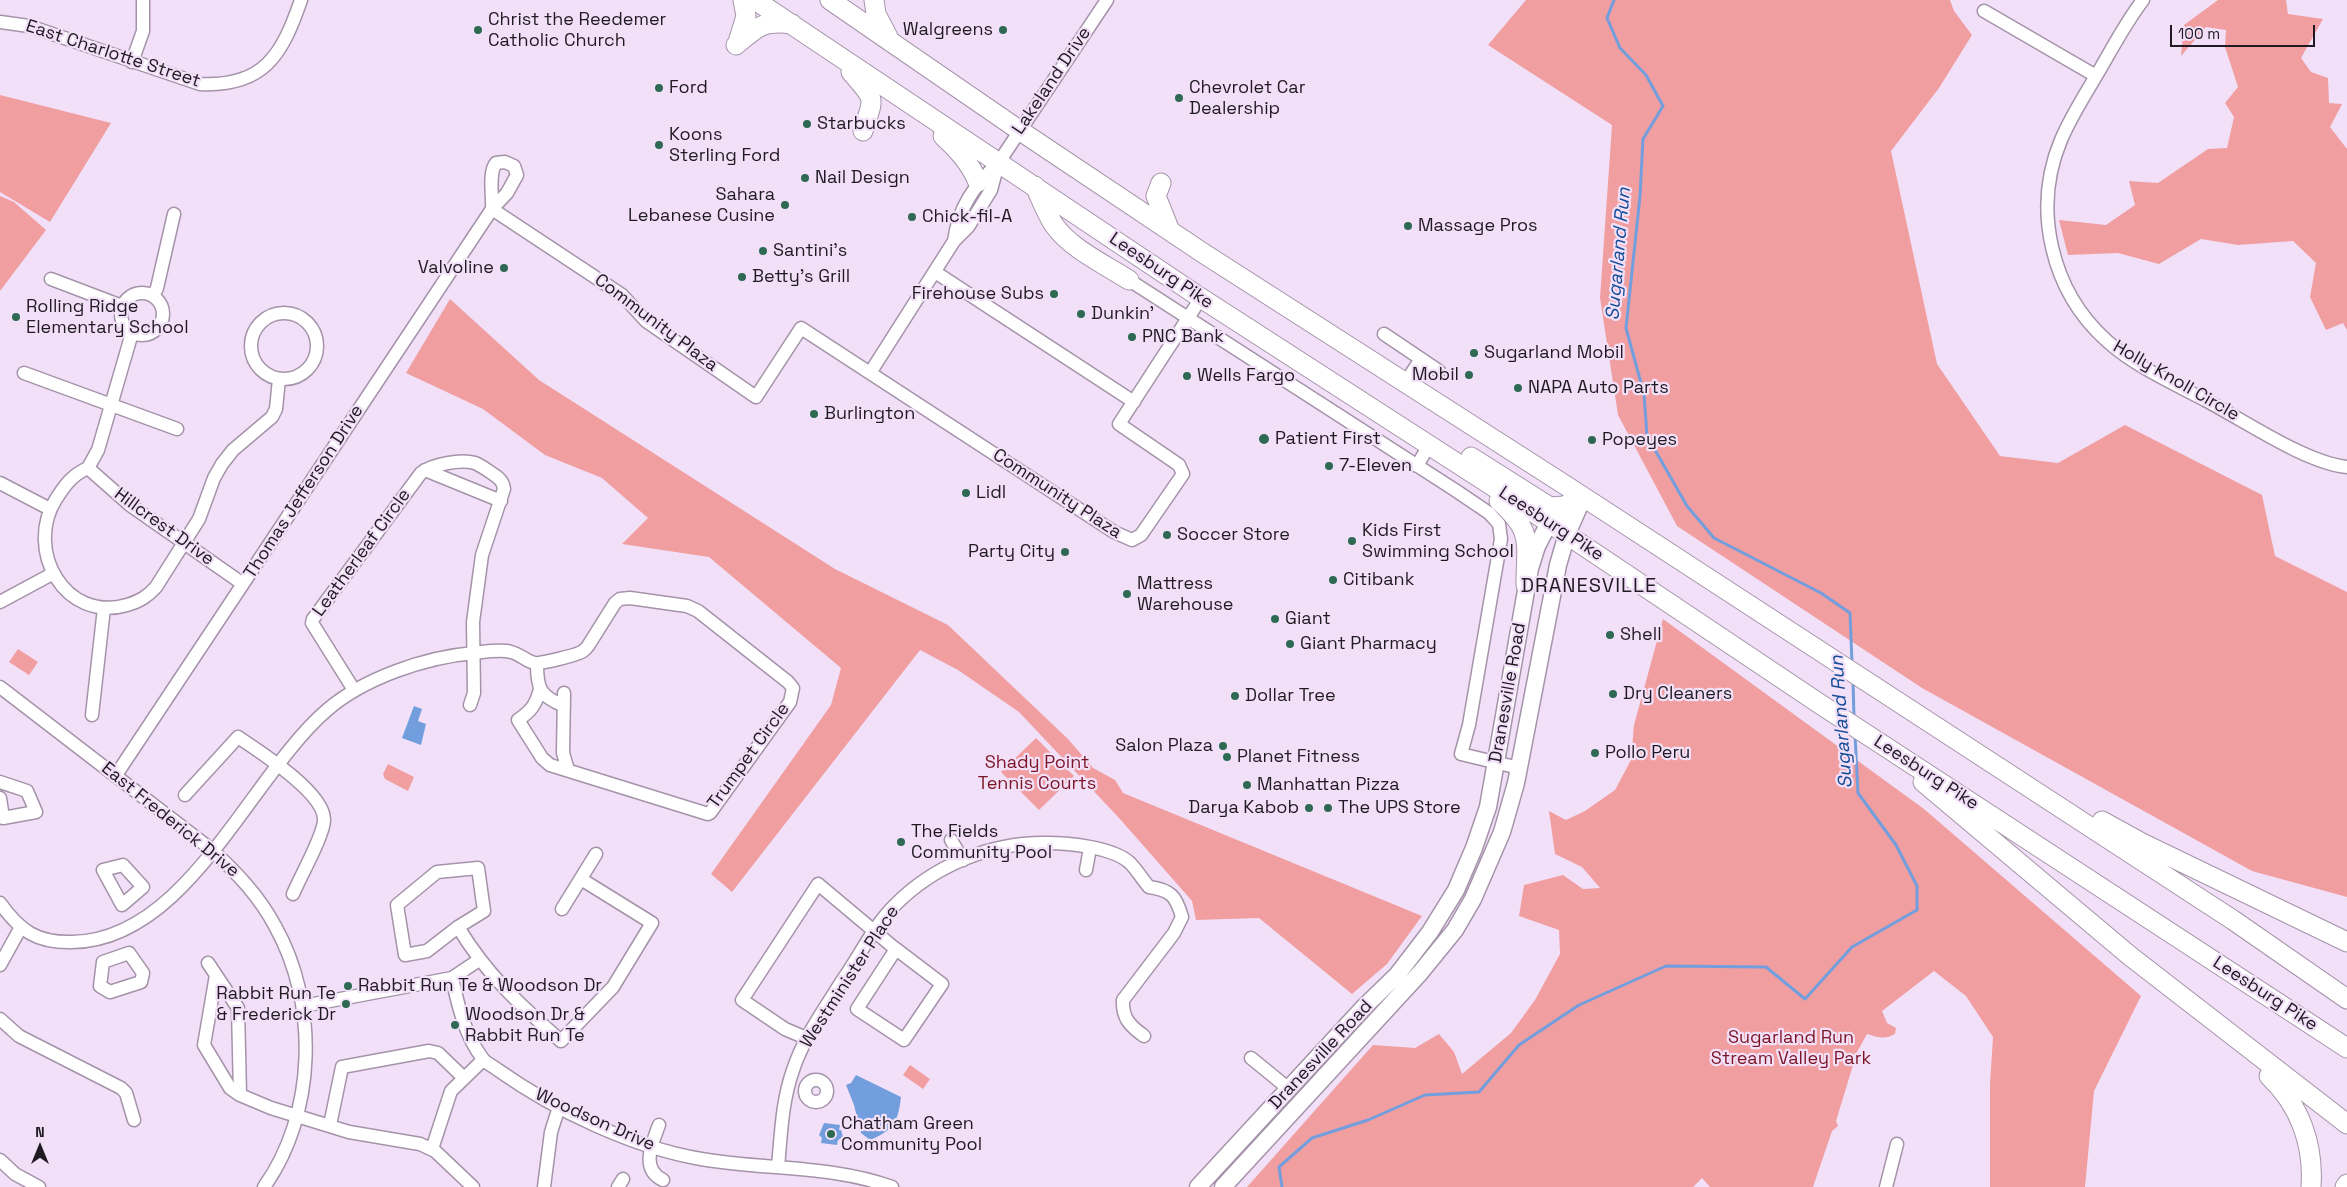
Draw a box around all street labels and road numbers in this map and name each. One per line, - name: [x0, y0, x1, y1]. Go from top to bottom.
- street label: East Charlotte Street: [23, 16, 203, 92]
- street label: Lakeland Drive: [1008, 23, 1096, 139]
- street label: Leesburg Pike: [1105, 228, 1217, 314]
- street label: Community Plaza: [590, 269, 722, 377]
- street label: Holly Knoll Circle: [2109, 336, 2243, 426]
- street label: Thomas Jefferson Drive: [240, 401, 368, 583]
- street label: Community Plaza: [989, 444, 1125, 544]
- street label: Leesburg Pike: [1494, 482, 1608, 566]
- street label: Hillcrest Drive: [110, 484, 218, 570]
- street label: Leatherleaf Circle: [308, 485, 416, 621]
- street label: Dranesville Road: [1485, 621, 1531, 765]
- street label: Trumpet Circle: [703, 699, 795, 813]
- street label: Leesburg Pike: [1869, 731, 1983, 815]
- street label: East Frederick Drive: [97, 758, 243, 882]
- street label: Westminister Place: [796, 902, 904, 1052]
- street label: Leesburg Pike: [2208, 952, 2322, 1036]
- street label: Dranesville Road: [1265, 996, 1377, 1114]
- street label: Woodson Drive: [532, 1084, 658, 1156]

